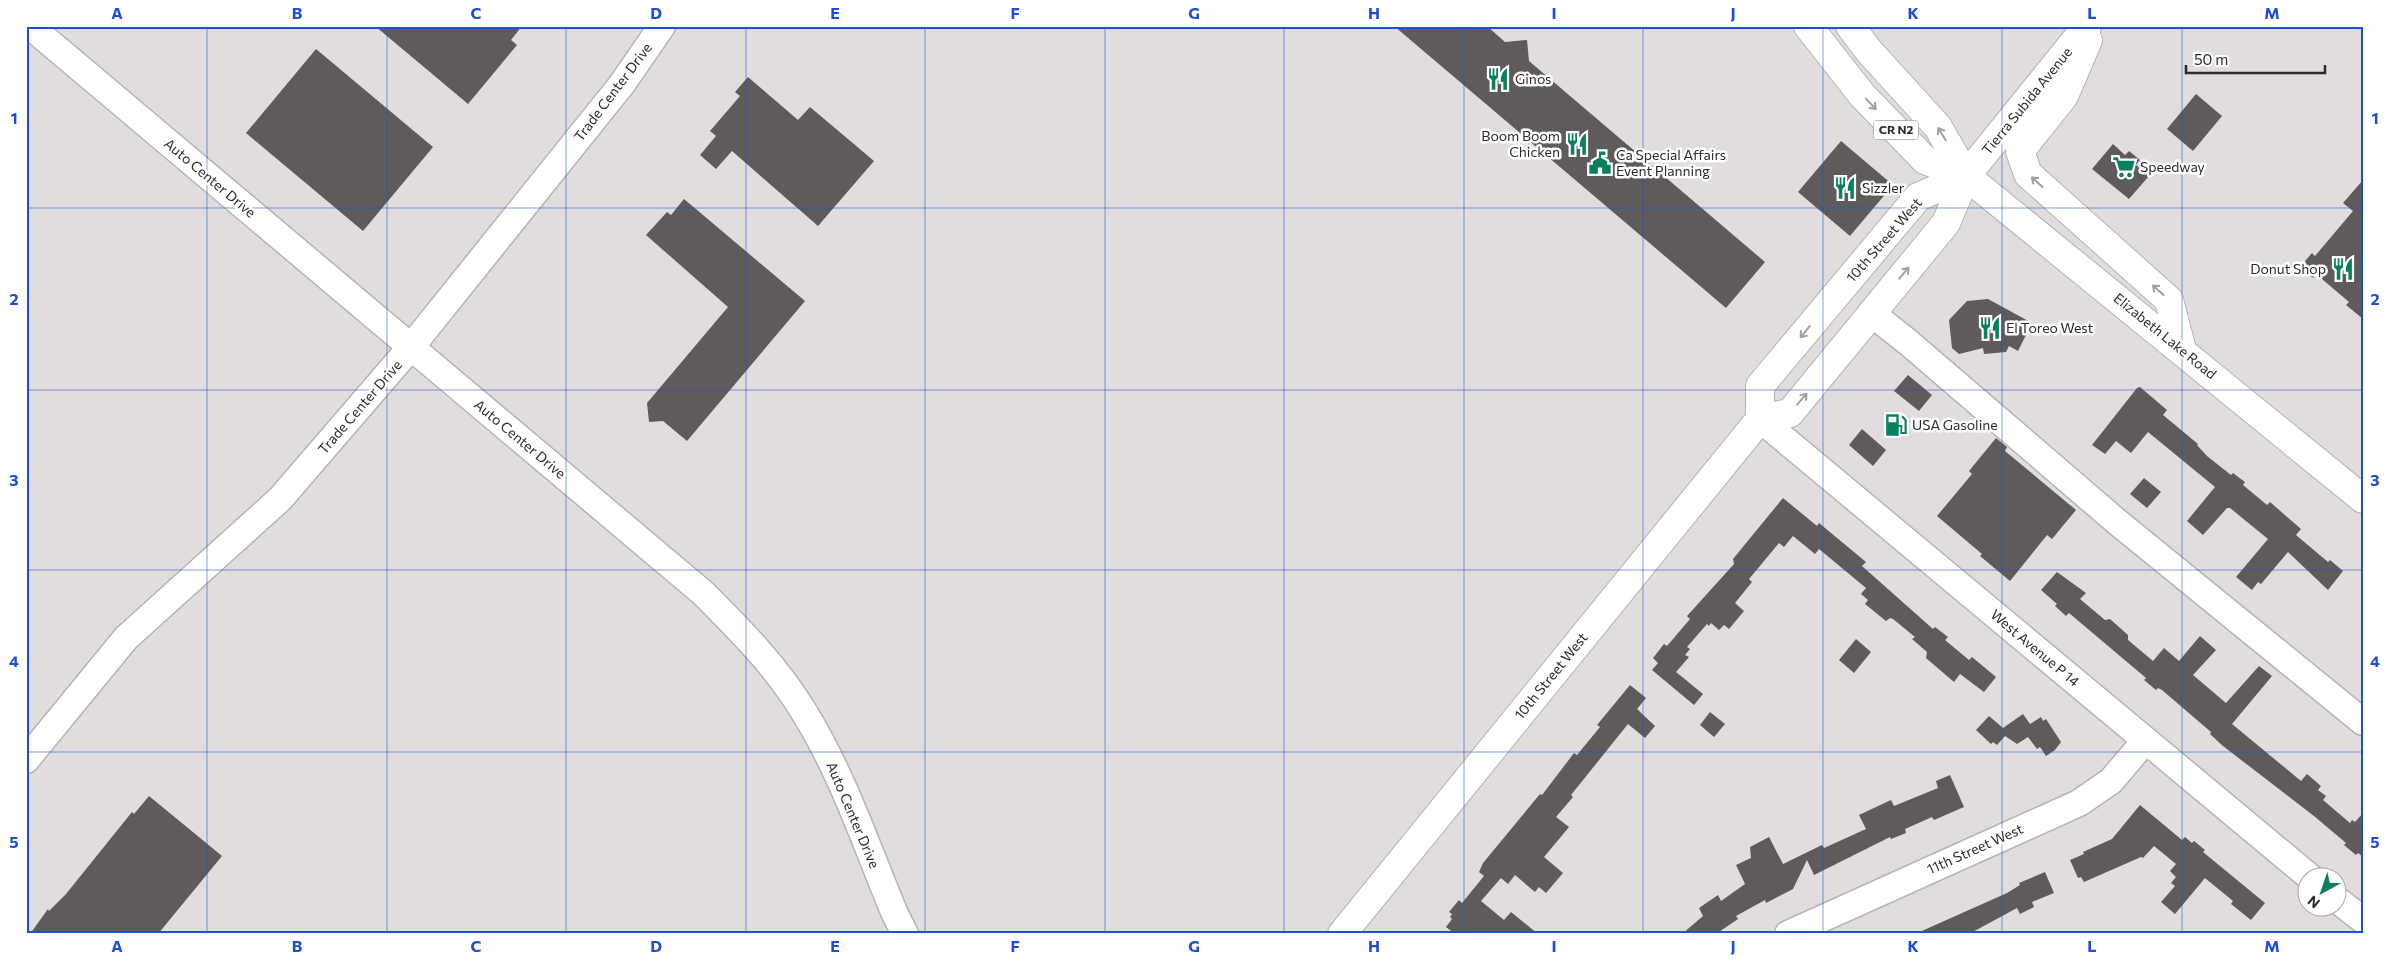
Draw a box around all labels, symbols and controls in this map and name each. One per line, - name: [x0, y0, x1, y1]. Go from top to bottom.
- text: A: [111, 3, 123, 22]
- text: B: [292, 3, 303, 22]
- text: C: [471, 3, 482, 22]
- text: D: [650, 3, 662, 22]
- text: E: [830, 3, 840, 22]
- text: F: [1010, 3, 1020, 22]
- text: G: [1188, 3, 1200, 22]
- text: H: [1368, 3, 1380, 22]
- text: I: [1551, 3, 1557, 22]
- text: J: [1730, 3, 1736, 22]
- text: K: [1907, 3, 1919, 22]
- text: L: [2087, 3, 2097, 22]
- text: M: [2264, 3, 2280, 22]
- street label: Trade Center Drive: [570, 39, 655, 144]
- scale bar: [2186, 42, 2325, 74]
- street label: Tierra Subida Avenue: [1978, 43, 2075, 158]
- text: 50 m: [2194, 50, 2228, 68]
- restaurant icon: Ginos: [1485, 66, 1511, 92]
- place label: Ginos: [1515, 70, 1551, 87]
- one-way arrow: [1865, 97, 1877, 110]
- text: 1: [10, 108, 18, 127]
- text: 1: [2371, 108, 2379, 127]
- road number: CR N2: [1874, 120, 1918, 140]
- place label: Boom Boom Chicken: [1481, 127, 1560, 160]
- one-way arrow: [1936, 127, 1946, 141]
- restaurant icon: Boom Boom Chicken: [1564, 131, 1590, 157]
- street label: Auto Center Drive: [161, 134, 260, 221]
- place label: Ca Special Affairs Event Planning: [1616, 146, 1726, 179]
- public building icon: Ca Special Affairs Event Planning: [1587, 150, 1613, 176]
- supermarket icon: Speedway: [2111, 154, 2137, 180]
- place label: Speedway: [2140, 158, 2205, 175]
- restaurant icon: Sizzler: [1832, 175, 1858, 201]
- one-way arrow: [2030, 176, 2043, 188]
- place label: Sizzler: [1862, 179, 1905, 196]
- street label: 10th Street West: [1842, 194, 1925, 285]
- restaurant icon: Donut Shop: [2330, 256, 2356, 282]
- place label: Donut Shop: [2250, 260, 2326, 277]
- one-way arrow: [1898, 267, 1910, 280]
- one-way arrow: [2151, 284, 2164, 296]
- text: 2: [9, 289, 19, 308]
- street label: Elizabeth Lake Road: [2111, 289, 2220, 382]
- text: 2: [2370, 289, 2380, 308]
- restaurant icon: El Toreo West: [1977, 315, 2003, 341]
- place label: El Toreo West: [2006, 319, 2094, 336]
- one-way arrow: [1799, 325, 1810, 338]
- street label: Trade Center Drive: [314, 356, 405, 457]
- one-way arrow: [1796, 393, 1807, 406]
- street label: Auto Center Drive: [471, 395, 570, 482]
- fuel station icon: USA Gasoline: [1883, 412, 1909, 438]
- place label: USA Gasoline: [1912, 416, 1998, 433]
- text: 3: [9, 470, 19, 489]
- text: 3: [2370, 470, 2380, 489]
- street label: West Avenue P 14: [1987, 606, 2084, 690]
- street label: 10th Street West: [1510, 629, 1591, 722]
- text: 4: [9, 651, 19, 670]
- text: 4: [2370, 651, 2380, 670]
- street label: Auto Center Drive: [823, 759, 884, 871]
- street label: 11th Street West: [1924, 820, 2026, 877]
- text: 5: [9, 832, 19, 851]
- text: 5: [2370, 832, 2380, 851]
- north arrow: [2296, 868, 2346, 918]
- text: N: [2304, 892, 2323, 912]
- text: A: [111, 936, 123, 955]
- text: B: [292, 936, 303, 955]
- text: C: [471, 936, 482, 955]
- text: D: [650, 936, 662, 955]
- text: E: [830, 936, 840, 955]
- text: F: [1010, 936, 1020, 955]
- text: G: [1188, 936, 1200, 955]
- text: H: [1368, 936, 1380, 955]
- text: I: [1551, 936, 1557, 955]
- text: J: [1730, 936, 1736, 955]
- text: K: [1907, 936, 1919, 955]
- text: L: [2087, 936, 2097, 955]
- text: M: [2264, 936, 2280, 955]

